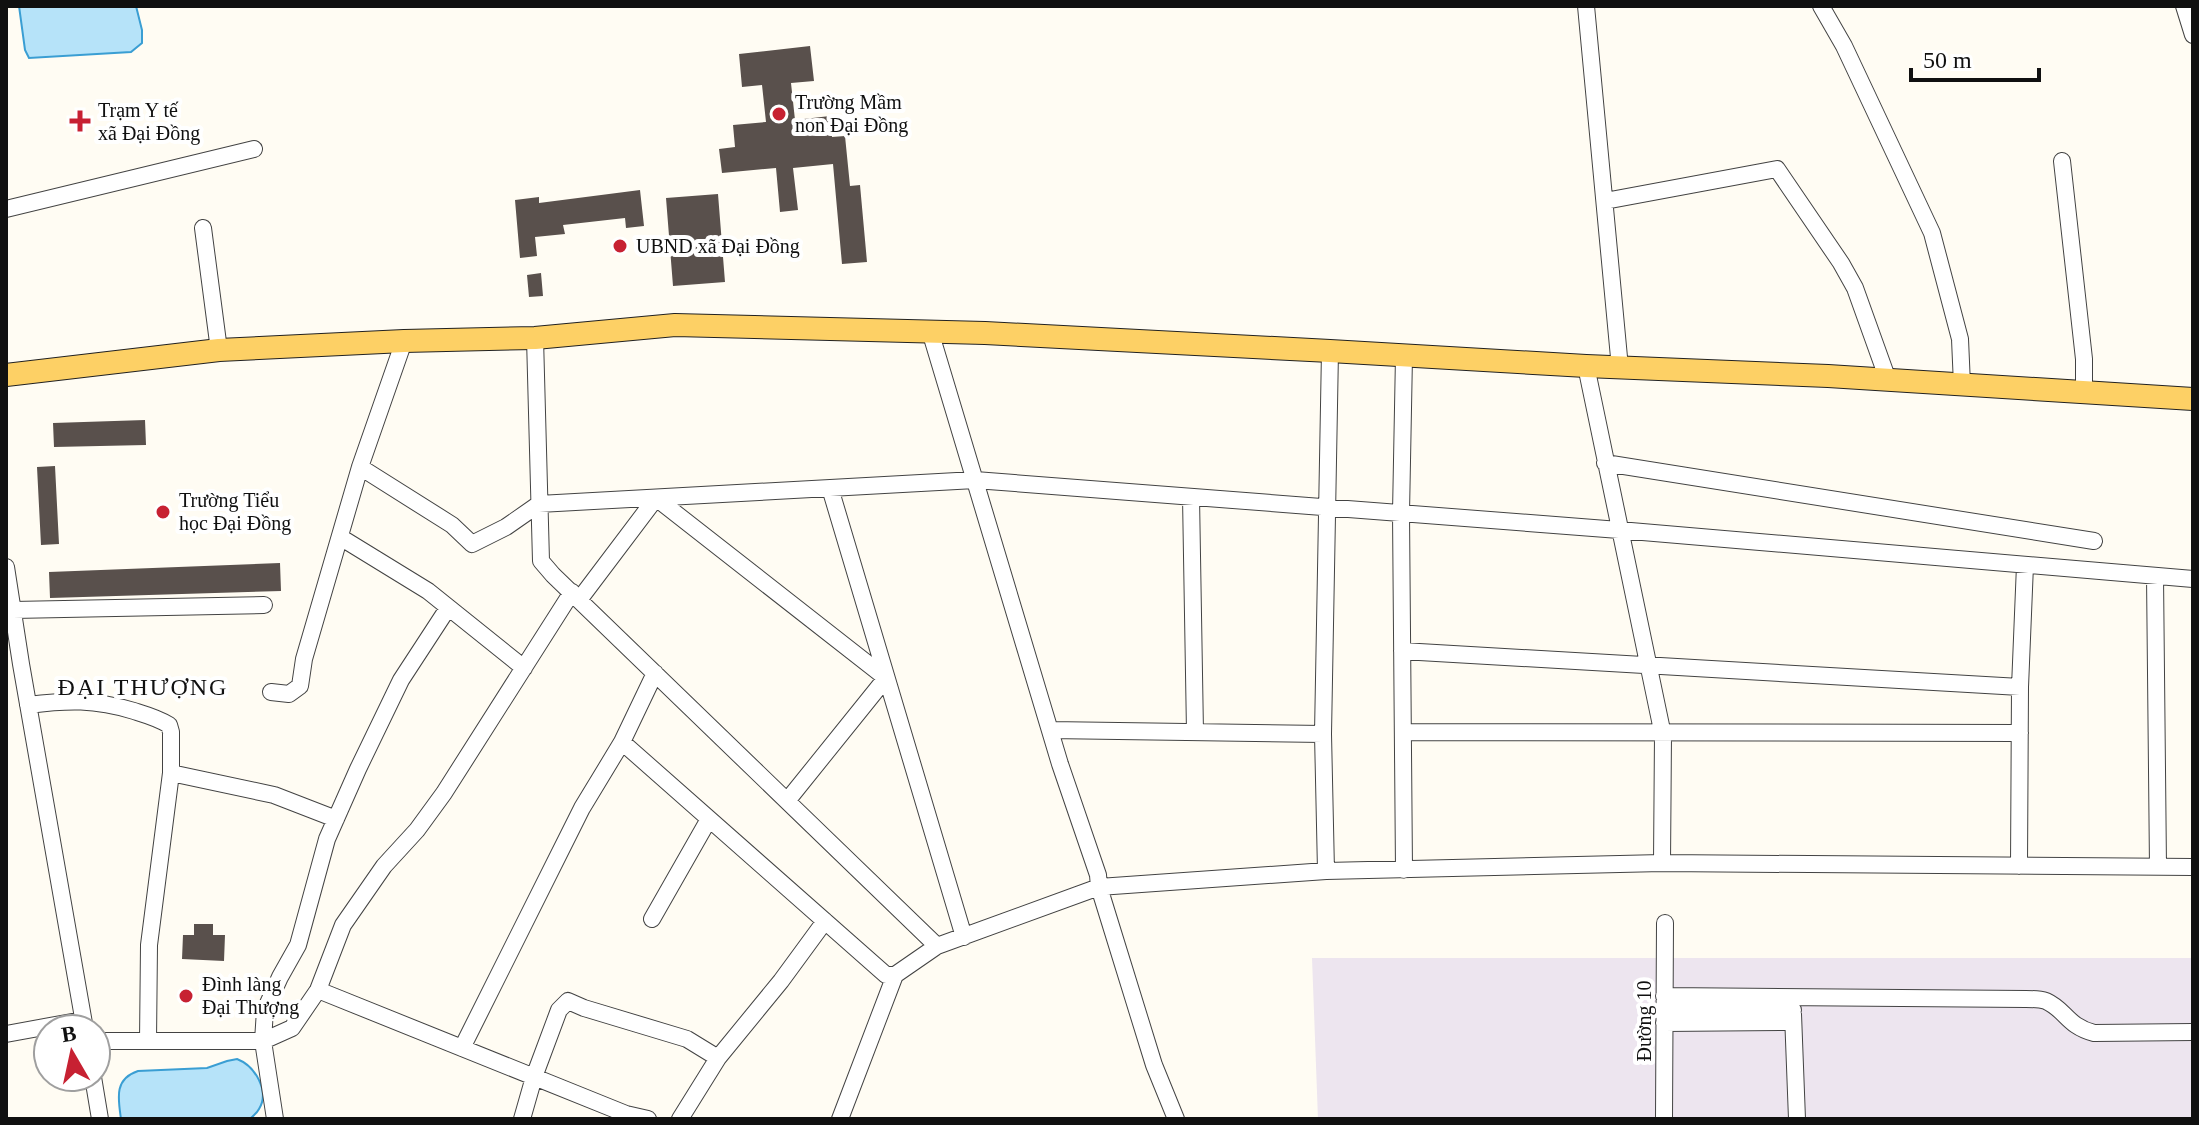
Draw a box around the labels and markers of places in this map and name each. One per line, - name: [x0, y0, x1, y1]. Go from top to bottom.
- place label: Trường Mầm non Đại Đồng: [795, 91, 908, 137]
- place label: Trạm Y tế xã Đại Đồng: [98, 99, 200, 145]
- marker: Trường Mầm non Đại Đồng: [770, 105, 788, 123]
- marker: Trạm Y tế xã Đại Đồng: [69, 110, 91, 132]
- place label: UBND xã Đại Đồng: [636, 235, 800, 258]
- marker: UBND xã Đại Đồng: [611, 237, 629, 255]
- place label: Trường Tiểu học Đại Đồng: [179, 489, 291, 535]
- marker: Trường Tiểu học Đại Đồng: [154, 503, 172, 521]
- place label: Đình làng Đại Thượng: [202, 973, 299, 1019]
- marker: Đình làng Đại Thượng: [177, 987, 195, 1005]

